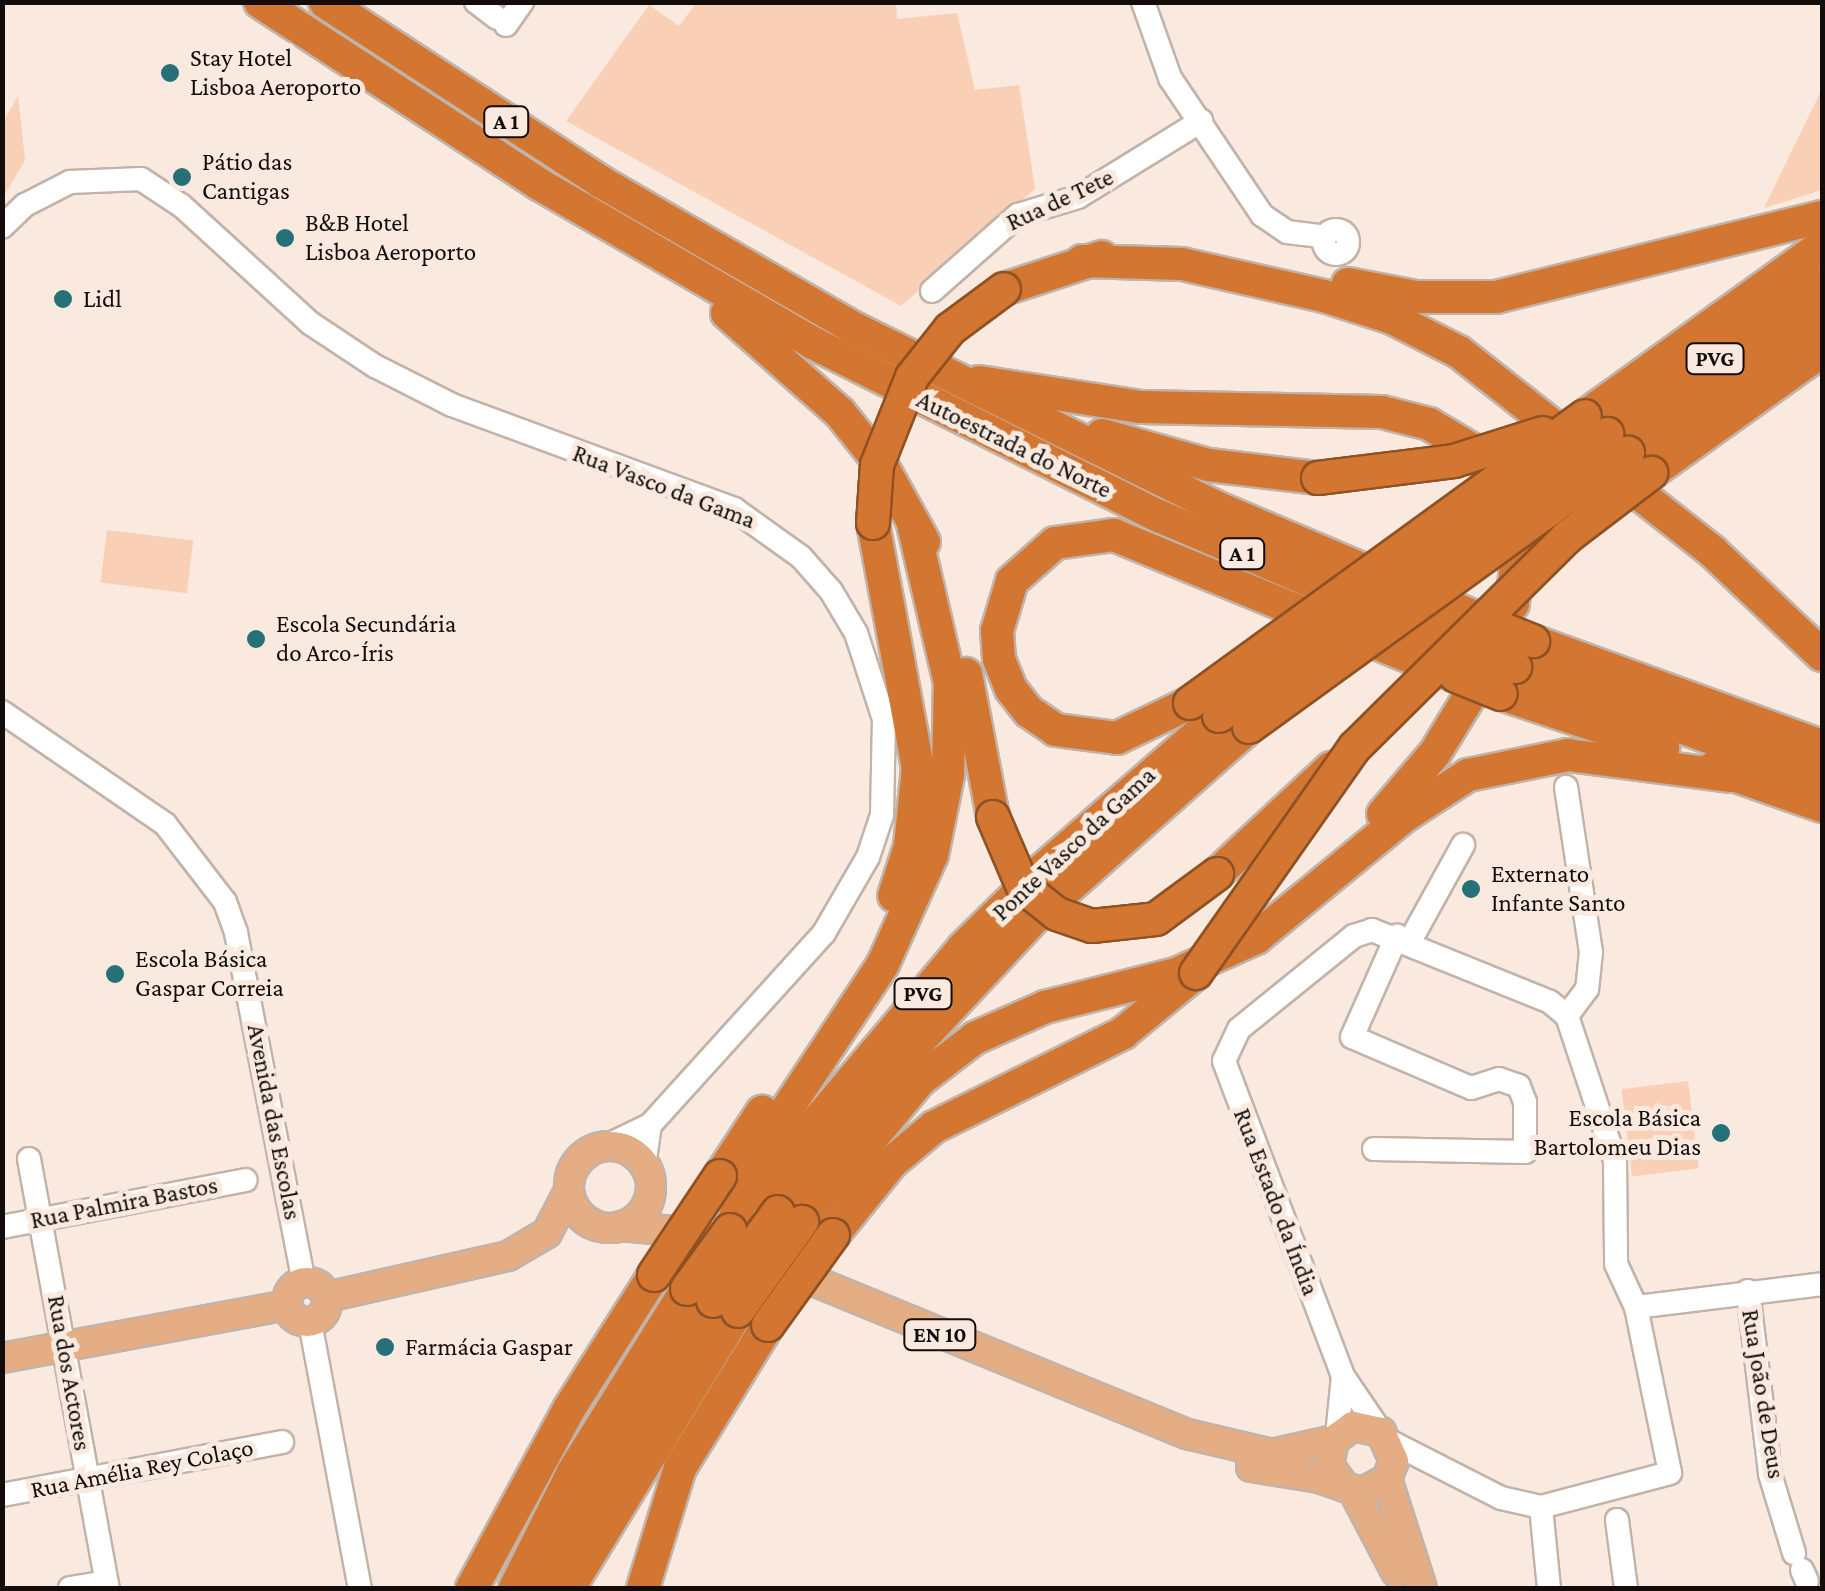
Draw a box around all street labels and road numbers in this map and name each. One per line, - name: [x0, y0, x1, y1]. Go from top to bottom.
- road number: A 1: [481, 105, 531, 139]
- street label: Rua de Tete: [1002, 162, 1118, 238]
- road number: PVG: [1685, 342, 1745, 376]
- street label: Autoestrada do Norte: [912, 385, 1116, 505]
- street label: Rua Vasco da Gama: [568, 438, 760, 536]
- road number: A 1: [1217, 537, 1267, 571]
- street label: Ponte Vasco da Gama: [986, 761, 1162, 927]
- road number: PVG: [893, 977, 953, 1011]
- street label: Avenida das Escolas: [240, 1022, 308, 1222]
- street label: Rua Estado da Índia: [1226, 1104, 1326, 1300]
- street label: Rua Palmira Bastos: [28, 1170, 220, 1236]
- street label: Rua dos Actores: [41, 1293, 97, 1453]
- street label: Rua João de Deus: [1735, 1307, 1791, 1481]
- road number: EN 10: [902, 1318, 978, 1352]
- street label: Rua Amélia Rey Colaço: [28, 1433, 256, 1505]

